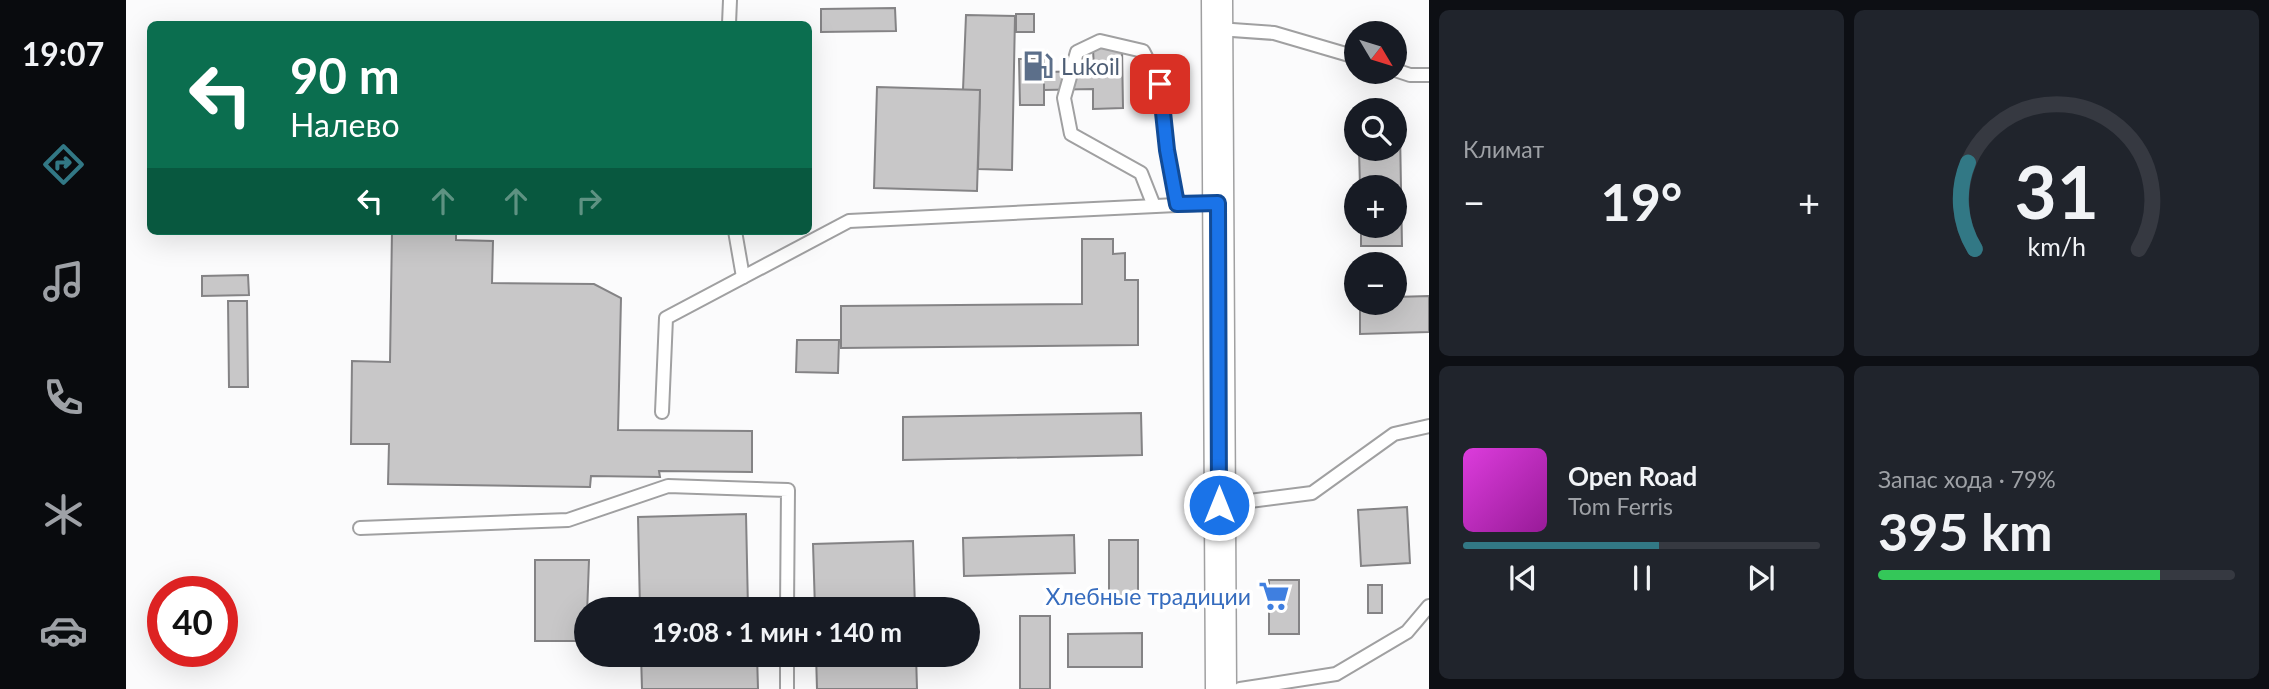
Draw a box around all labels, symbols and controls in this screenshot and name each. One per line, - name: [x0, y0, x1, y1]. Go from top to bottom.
- north arrow: [1344, 21, 1407, 84]
- map controls: [1344, 21, 1407, 315]
- text: 19:07: [22, 34, 104, 73]
- text: 90 m: [290, 46, 400, 104]
- icon: left: [175, 49, 266, 140]
- fuel station icon: Lukoil: [1021, 49, 1055, 83]
- place label: Lukoil: [1061, 52, 1120, 80]
- pin: [1130, 54, 1190, 114]
- icon: arrive: [1141, 65, 1179, 103]
- button: search: [1344, 98, 1407, 161]
- text: Налево: [290, 105, 400, 144]
- text: Климат: [1463, 135, 1544, 163]
- icon: directions: [39, 140, 88, 189]
- text: 31: [2014, 147, 2099, 235]
- text: 19°: [1601, 170, 1682, 232]
- button: +: [1344, 175, 1407, 238]
- text: −: [1463, 179, 1485, 225]
- text: +: [1798, 179, 1820, 225]
- icon: left: [351, 182, 389, 220]
- icon: ahead: [424, 182, 462, 220]
- icon: ahead: [497, 182, 535, 220]
- icon: right: [570, 182, 608, 220]
- text: km/h: [2027, 231, 2086, 261]
- button: −: [1344, 252, 1407, 315]
- icon: music: [39, 257, 88, 306]
- icon: phone: [39, 373, 88, 422]
- text: Open Road: [1568, 460, 1697, 492]
- text: Запас хода · 79%: [1878, 465, 2056, 493]
- position arrow: [1182, 468, 1256, 542]
- icon: climate: [39, 490, 88, 539]
- text: Tom Ferris: [1568, 492, 1673, 520]
- text: 395 km: [1878, 500, 2052, 562]
- icon: previous: [1504, 559, 1542, 597]
- icon: pause: [1623, 559, 1661, 597]
- icon: next: [1742, 559, 1780, 597]
- speed limit sign: 40: [147, 576, 238, 667]
- supermarket icon: Хлебные традиции: [1257, 579, 1291, 613]
- place label: Хлебные традиции: [1046, 582, 1251, 610]
- icon: car: [39, 606, 88, 655]
- text: 19:08 · 1 мин · 140 m: [652, 616, 902, 648]

